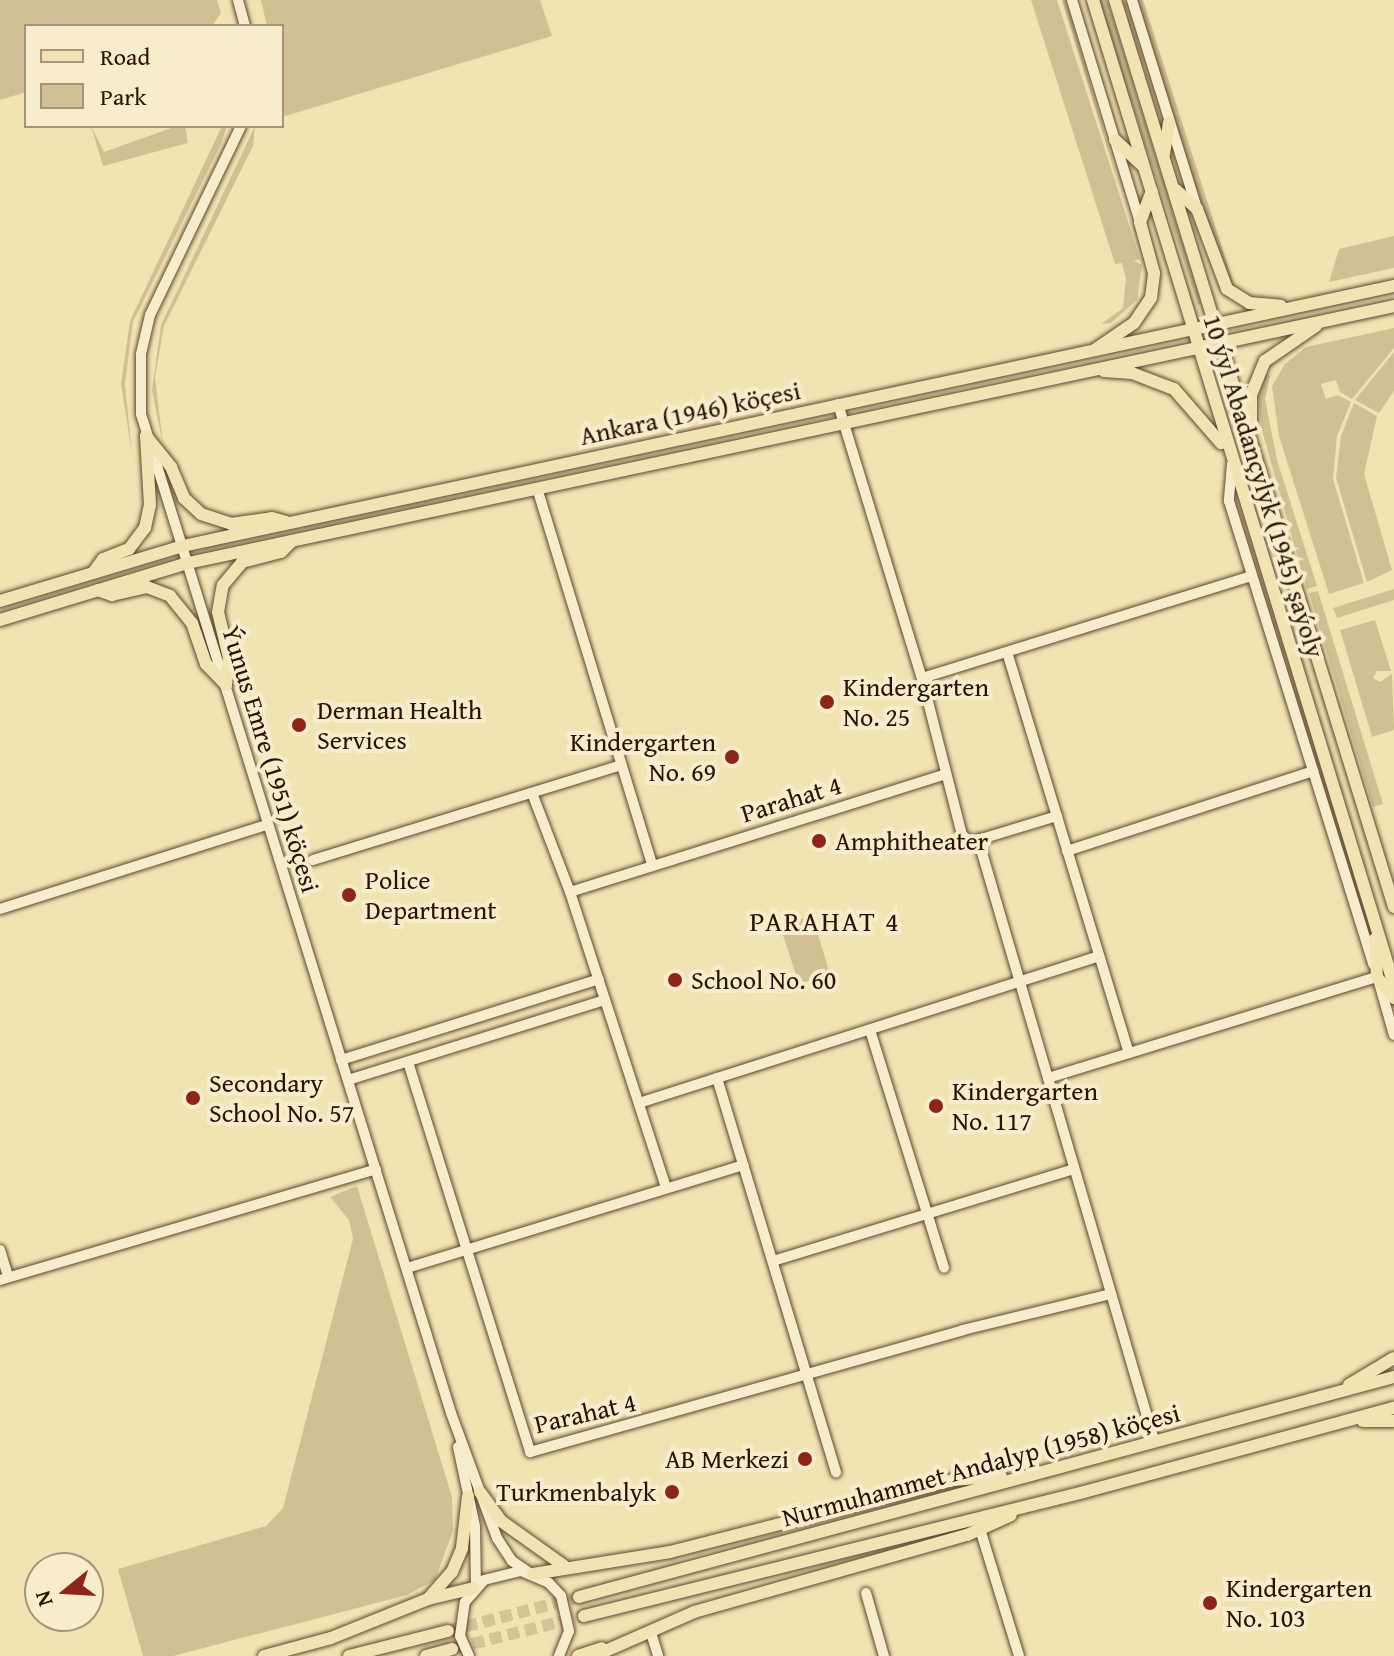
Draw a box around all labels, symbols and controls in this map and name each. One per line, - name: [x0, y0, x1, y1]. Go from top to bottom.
- legend: [24, 24, 284, 128]
- text: Road: [100, 39, 150, 74]
- text: Park: [100, 79, 146, 114]
- street label: 10 ýyl Abadançylyk (1945) şaýoly: [1197, 311, 1331, 661]
- street label: Ankara (1946) köçesi: [577, 374, 803, 452]
- street label: Ýunus Emre (1951) köçesi: [216, 622, 326, 896]
- place label: Kindergarten No. 25: [843, 671, 989, 732]
- marker: Kindergarten No. 25: [818, 693, 836, 711]
- place label: Derman Health Services: [317, 694, 482, 756]
- marker: Derman Health Services: [288, 714, 310, 736]
- place label: Kindergarten No. 69: [570, 726, 716, 788]
- marker: Kindergarten No. 69: [723, 748, 741, 766]
- street label: Parahat 4: [737, 769, 845, 829]
- place label: Amphitheater: [835, 825, 988, 857]
- marker: Amphitheater: [810, 832, 828, 850]
- place label: Police Department: [365, 864, 496, 926]
- marker: Police Department: [340, 886, 358, 904]
- district label: PARAHAT 4: [749, 904, 901, 938]
- place label: School No. 60: [691, 964, 836, 996]
- marker: School No. 60: [666, 971, 684, 989]
- place label: Secondary School No. 57: [209, 1067, 354, 1128]
- place label: Kindergarten No. 117: [952, 1075, 1098, 1136]
- marker: Secondary School No. 57: [184, 1089, 202, 1107]
- marker: Kindergarten No. 117: [927, 1097, 945, 1115]
- street label: Parahat 4: [531, 1386, 639, 1440]
- street label: Nurmuhammet Andalyp (1958) köçesi: [779, 1397, 1183, 1533]
- place label: AB Merkezi: [665, 1443, 789, 1475]
- marker: AB Merkezi: [796, 1450, 814, 1468]
- place label: Turkmenbalyk: [496, 1476, 656, 1508]
- marker: Turkmenbalyk: [663, 1483, 681, 1501]
- north arrow: [24, 1552, 104, 1632]
- place label: Kindergarten No. 103: [1226, 1572, 1372, 1634]
- text: N: [26, 1587, 61, 1611]
- marker: Kindergarten No. 103: [1201, 1594, 1219, 1612]

